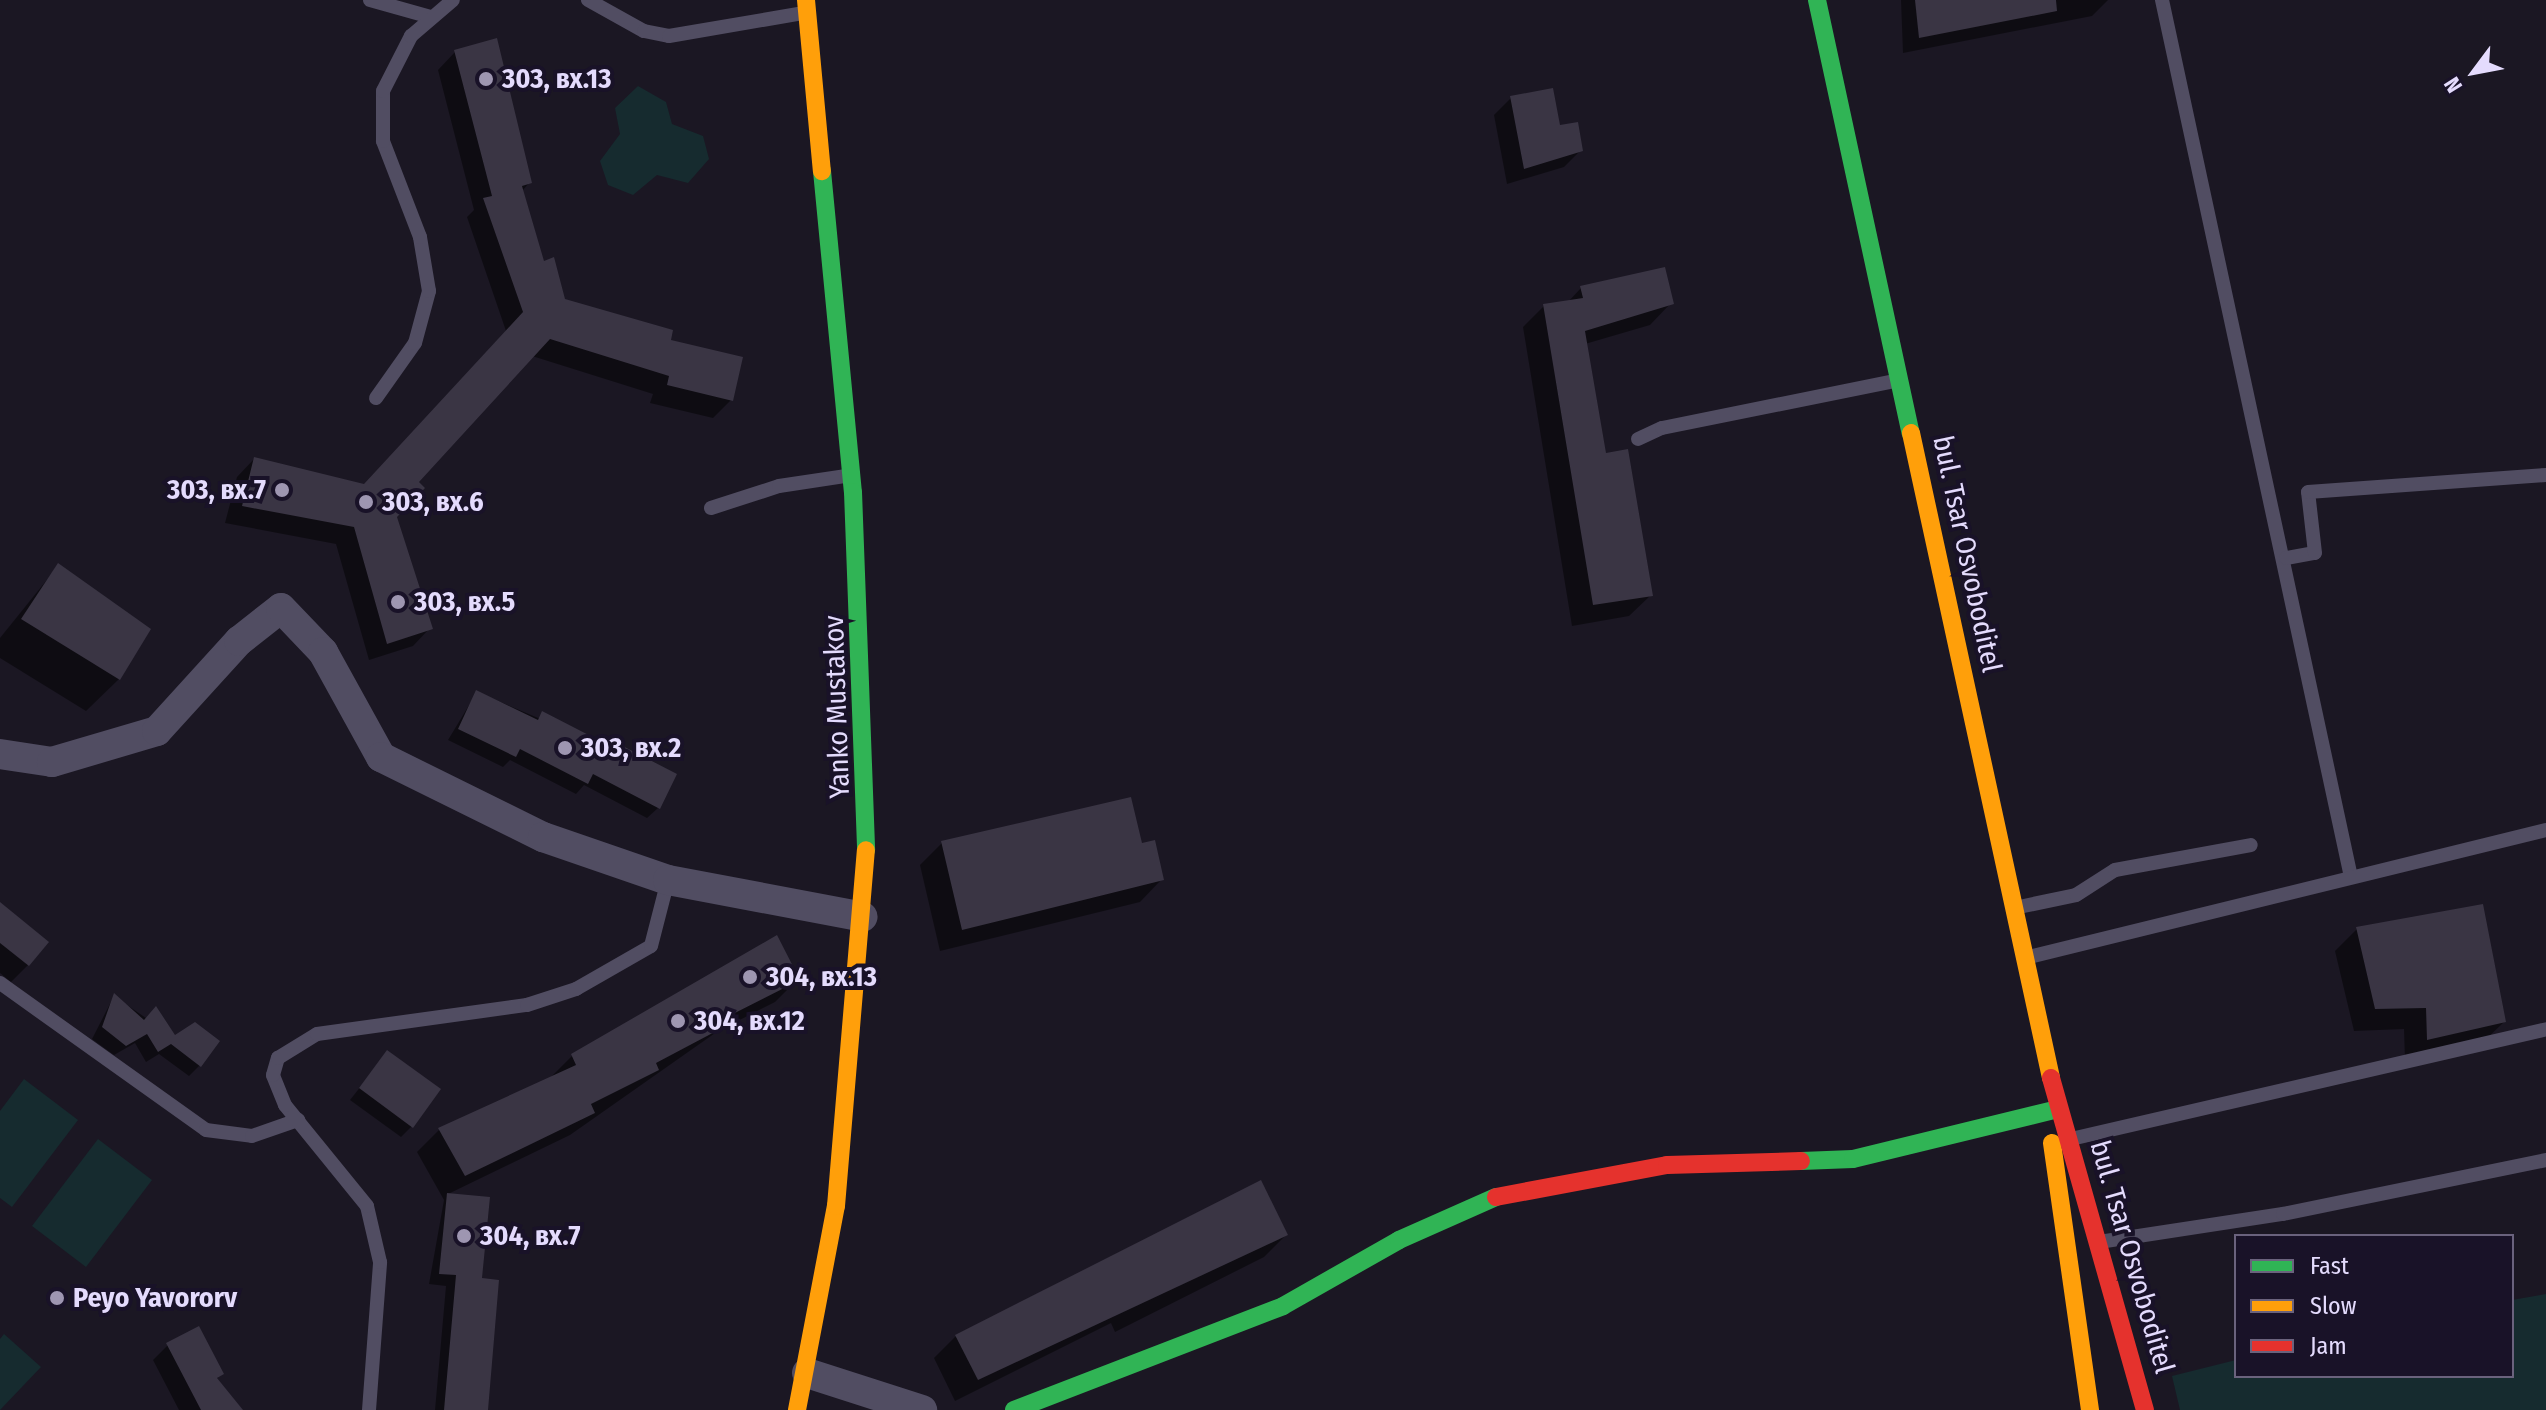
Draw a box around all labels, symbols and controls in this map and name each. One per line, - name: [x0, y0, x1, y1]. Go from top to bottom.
- north arrow: [2434, 32, 2514, 112]
- place label: 303, вх.13: [502, 62, 611, 96]
- marker: 303, вх.13: [477, 70, 495, 88]
- text: N: [2438, 72, 2468, 98]
- street label: bul. Tsar Osvoboditel: [1926, 433, 2008, 675]
- place label: 303, вх.7: [167, 473, 266, 507]
- marker: 303, вх.7: [273, 481, 291, 499]
- place label: 303, вх.6: [382, 485, 484, 519]
- marker: 303, вх.6: [357, 493, 375, 511]
- place label: 303, вх.5: [414, 585, 515, 619]
- marker: 303, вх.5: [389, 593, 407, 611]
- street label: Yanko Mustakov: [817, 615, 857, 799]
- place label: 303, вх.2: [581, 731, 681, 765]
- marker: 303, вх.2: [556, 739, 574, 757]
- place label: 304, вх.13: [766, 960, 877, 994]
- marker: 304, вх.13: [741, 968, 759, 986]
- place label: 304, вх.12: [694, 1004, 805, 1038]
- marker: 304, вх.12: [669, 1012, 687, 1030]
- street label: bul. Tsar Osvoboditel: [2083, 1137, 2181, 1377]
- place label: 304, вх.7: [480, 1219, 581, 1253]
- marker: 304, вх.7: [455, 1227, 473, 1245]
- legend: [2234, 1234, 2514, 1378]
- text: Fast: [2310, 1252, 2349, 1280]
- place label: Peyo Yavororv: [73, 1281, 237, 1315]
- marker: Peyo Yavororv: [48, 1289, 66, 1307]
- text: Slow: [2310, 1292, 2356, 1320]
- text: Jam: [2310, 1332, 2347, 1360]

